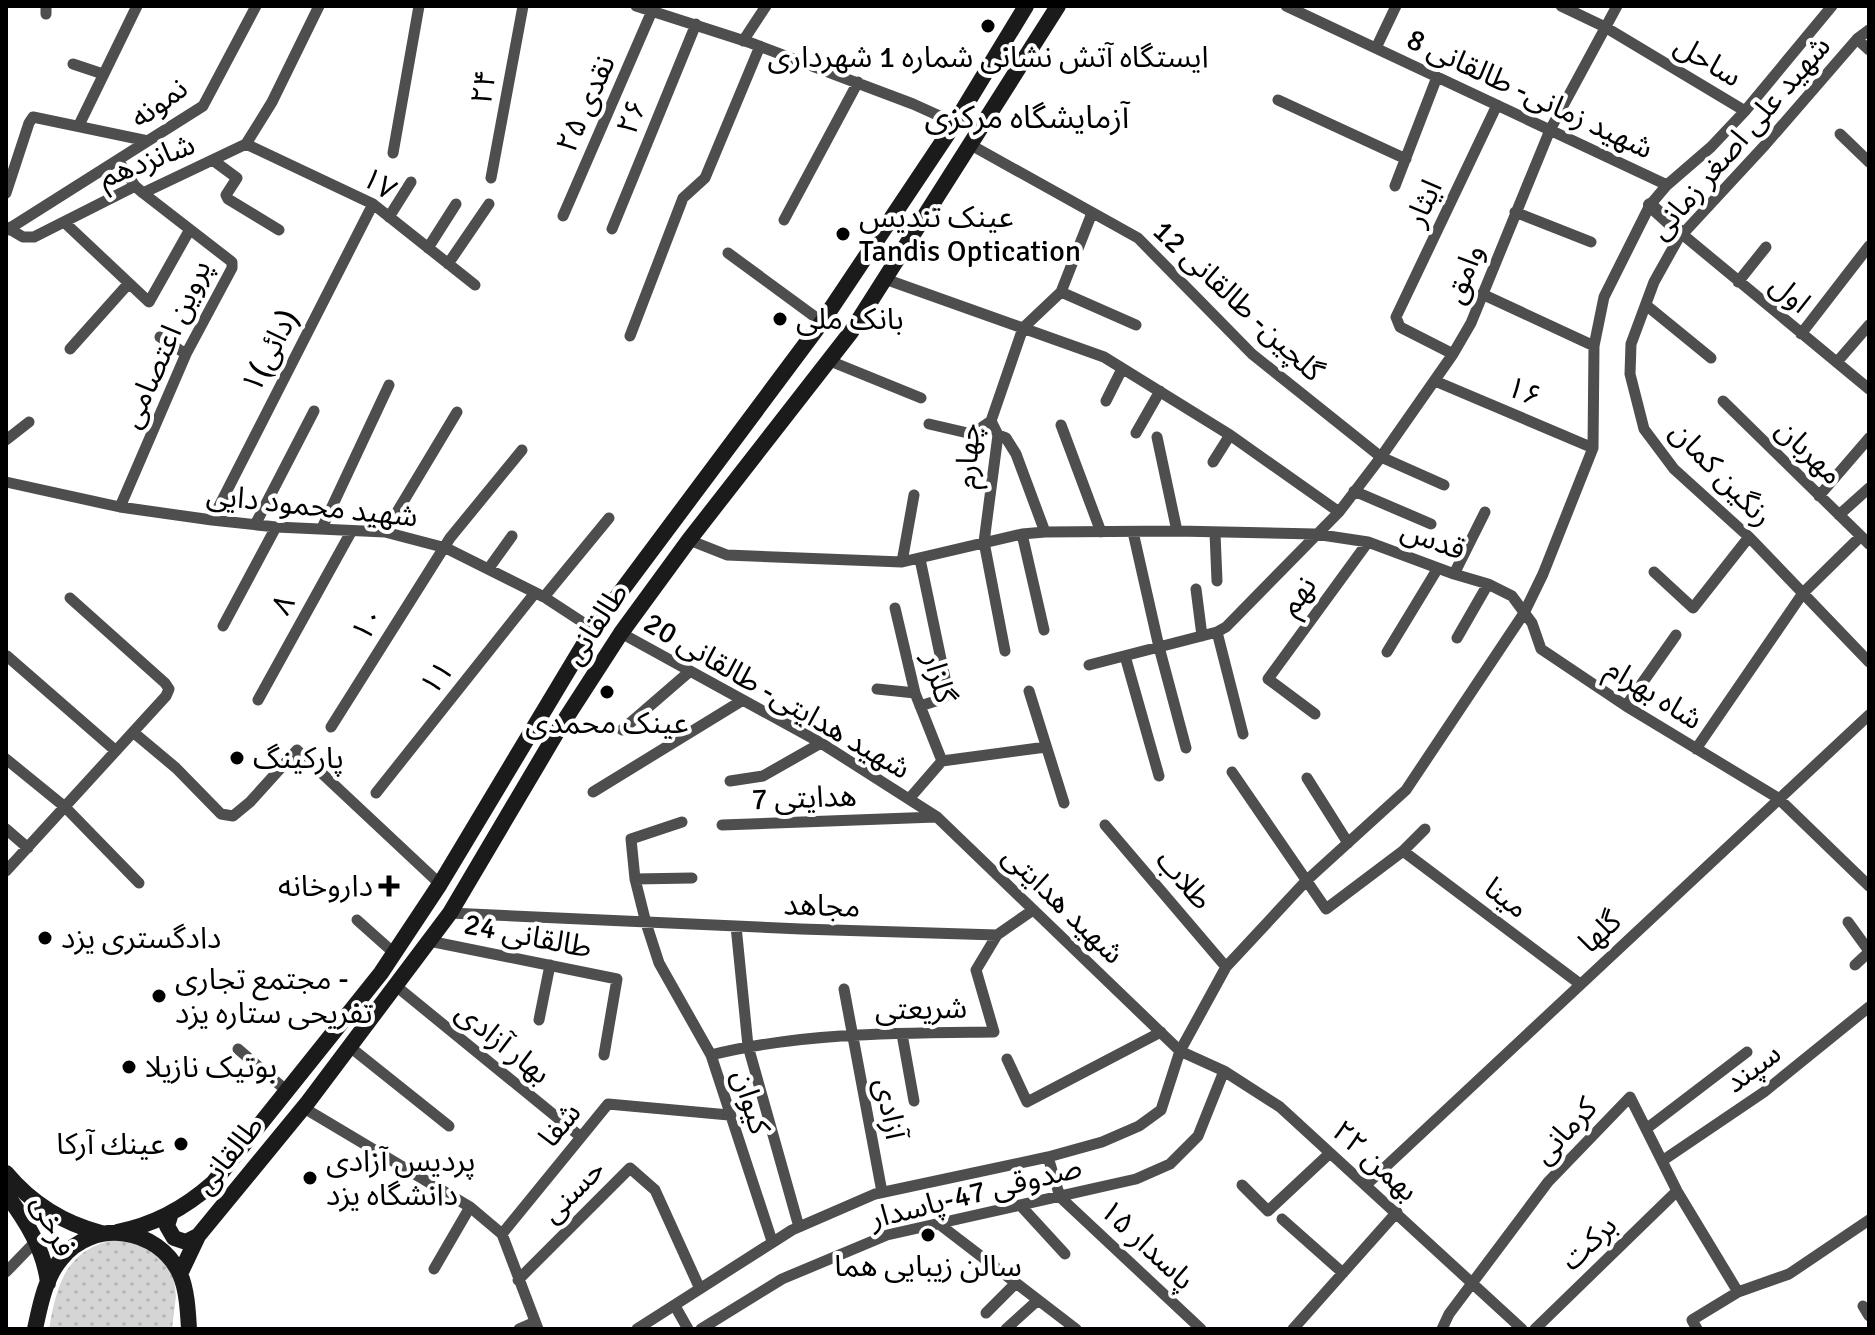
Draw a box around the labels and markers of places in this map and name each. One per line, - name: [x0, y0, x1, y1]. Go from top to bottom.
- marker: ایستگاه آتش نشانی شماره 1 شهرداری: [979, 17, 997, 35]
- place label: ایستگاه آتش نشانی شماره 1 شهرداری: [767, 39, 1209, 76]
- place label: عینک تندیس Tandis Optication: [859, 199, 1081, 270]
- marker: عینک تندیس Tandis Optication: [834, 225, 852, 243]
- place label: بانک ملی: [796, 301, 904, 338]
- marker: بانک ملی: [771, 310, 789, 328]
- marker: عینک محمدی: [598, 683, 616, 701]
- place label: عینک محمدی: [525, 705, 689, 742]
- place label: پارکینگ: [253, 740, 344, 777]
- marker: پارکینگ: [228, 749, 246, 767]
- place label: داروخانه: [278, 868, 373, 905]
- marker: داروخانه: [380, 877, 398, 895]
- place label: دادگستری یزد: [61, 920, 221, 957]
- marker: دادگستری یزد: [36, 929, 54, 947]
- place label: مجتمع تجاری - تفریحی ستاره یزد: [175, 961, 373, 1032]
- marker: مجتمع تجاری - تفریحی ستاره یزد: [150, 987, 168, 1005]
- place label: بوتیک نازیلا: [145, 1049, 277, 1086]
- marker: بوتیک نازیلا: [120, 1058, 138, 1076]
- place label: عينك آركا: [56, 1126, 165, 1163]
- marker: عينك آركا: [172, 1135, 190, 1153]
- place label: پردیس آزادی دانشگاه یزد: [326, 1143, 475, 1214]
- marker: پردیس آزادی دانشگاه یزد: [301, 1169, 319, 1187]
- marker: سالن زیبایی هما: [919, 1226, 937, 1244]
- place label: سالن زیبایی هما: [834, 1248, 1022, 1285]

